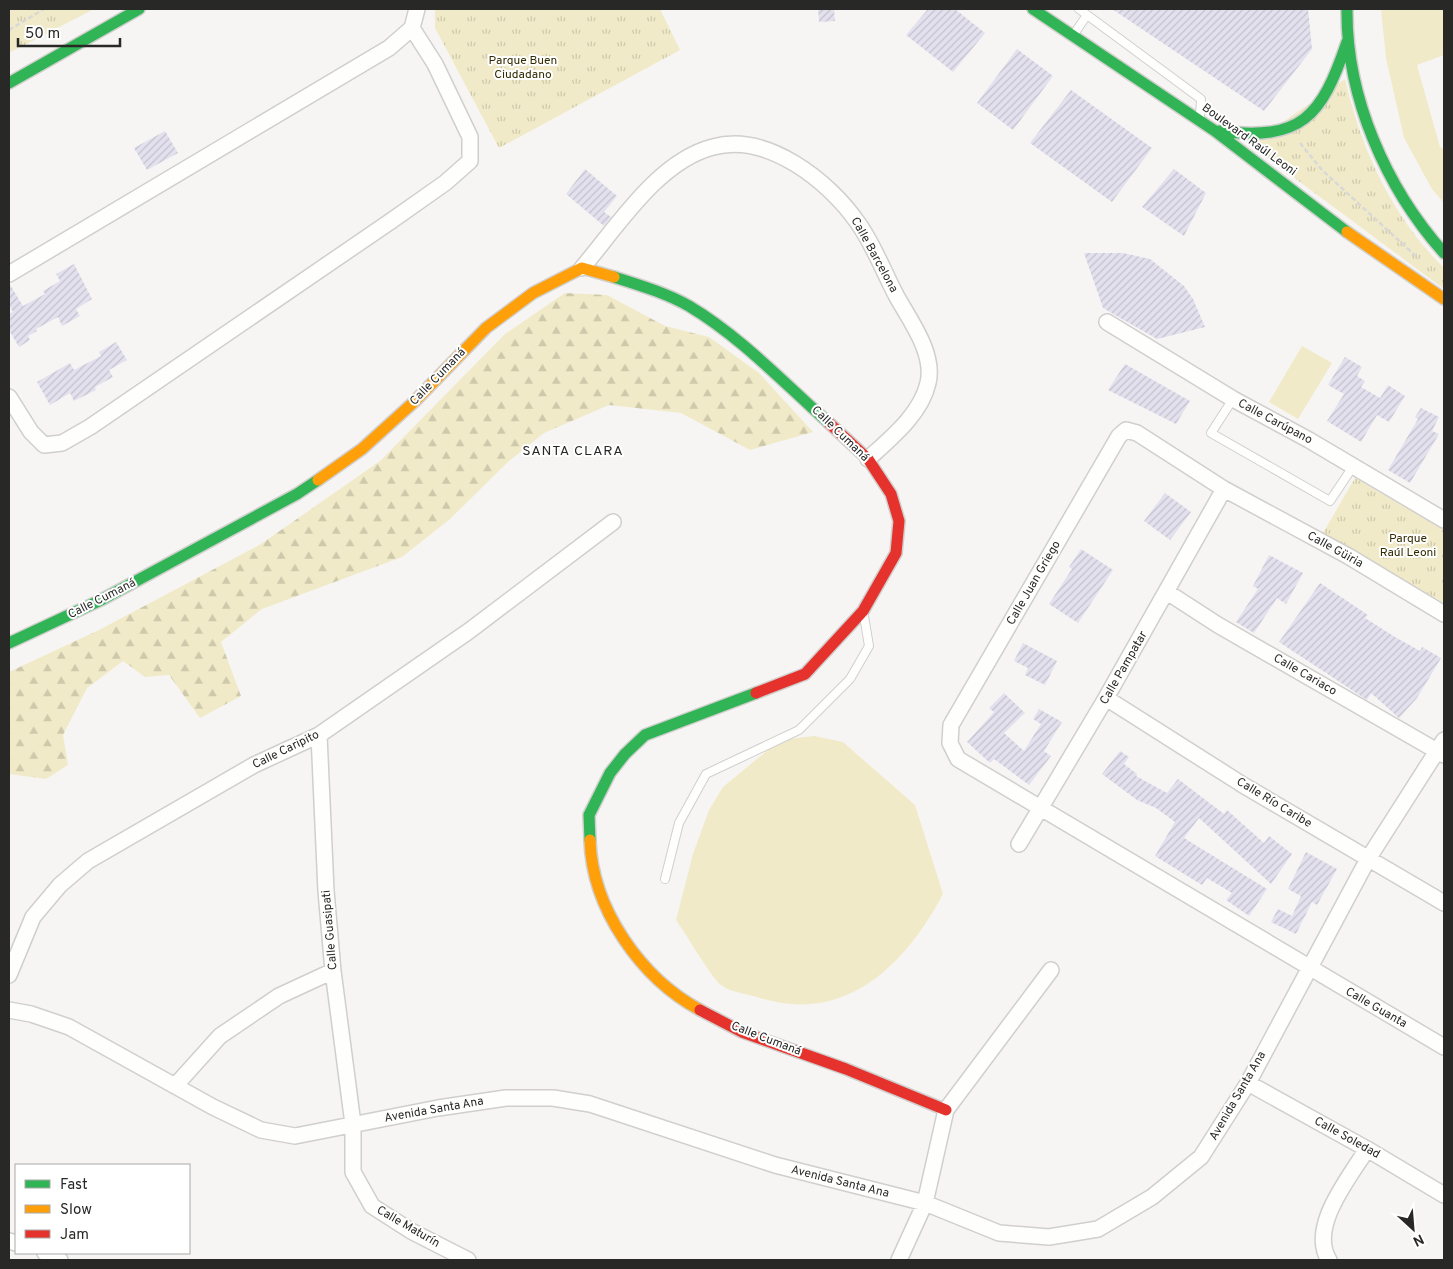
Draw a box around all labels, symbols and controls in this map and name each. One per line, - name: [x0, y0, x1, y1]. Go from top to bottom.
- scale bar: [18, 15, 120, 47]
- text: 50 m: [25, 25, 60, 44]
- park label: Parque Buen Ciudadano: [489, 53, 557, 83]
- street label: Boulevard Raúl Leoni: [1198, 100, 1300, 180]
- street label: Calle Barcelona: [847, 214, 901, 296]
- street label: Calle Cumaná: [407, 345, 469, 409]
- street label: Calle Carúpano: [1235, 396, 1315, 449]
- street label: Calle Cumaná: [808, 403, 872, 465]
- district label: SANTA CLARA: [522, 443, 624, 460]
- street label: Calle Güiria: [1304, 528, 1366, 572]
- park label: Parque Raúl Leoni: [1380, 531, 1436, 561]
- street label: Calle Juan Griego: [1003, 538, 1065, 628]
- street label: Calle Cumaná: [65, 575, 139, 623]
- street label: Calle Pampatar: [1096, 628, 1152, 708]
- street label: Calle Cariaco: [1270, 650, 1340, 700]
- street label: Calle Caripito: [250, 727, 322, 773]
- street label: Calle Río Caribe: [1233, 774, 1315, 832]
- street label: Calle Guasipati: [319, 889, 341, 971]
- street label: Calle Guanta: [1342, 984, 1410, 1032]
- street label: Calle Cumaná: [729, 1018, 803, 1060]
- street label: Avenida Santa Ana: [1206, 1048, 1270, 1144]
- street label: Avenida Santa Ana: [383, 1093, 485, 1127]
- street label: Calle Soledad: [1311, 1113, 1383, 1163]
- street label: Avenida Santa Ana: [789, 1162, 891, 1202]
- legend: [15, 1164, 190, 1254]
- text: Fast: [60, 1176, 88, 1195]
- text: Slow: [60, 1201, 92, 1220]
- street label: Calle Maturín: [373, 1202, 443, 1252]
- north arrow: [1388, 1204, 1438, 1254]
- text: Jam: [60, 1226, 89, 1245]
- text: N: [1410, 1229, 1426, 1249]

